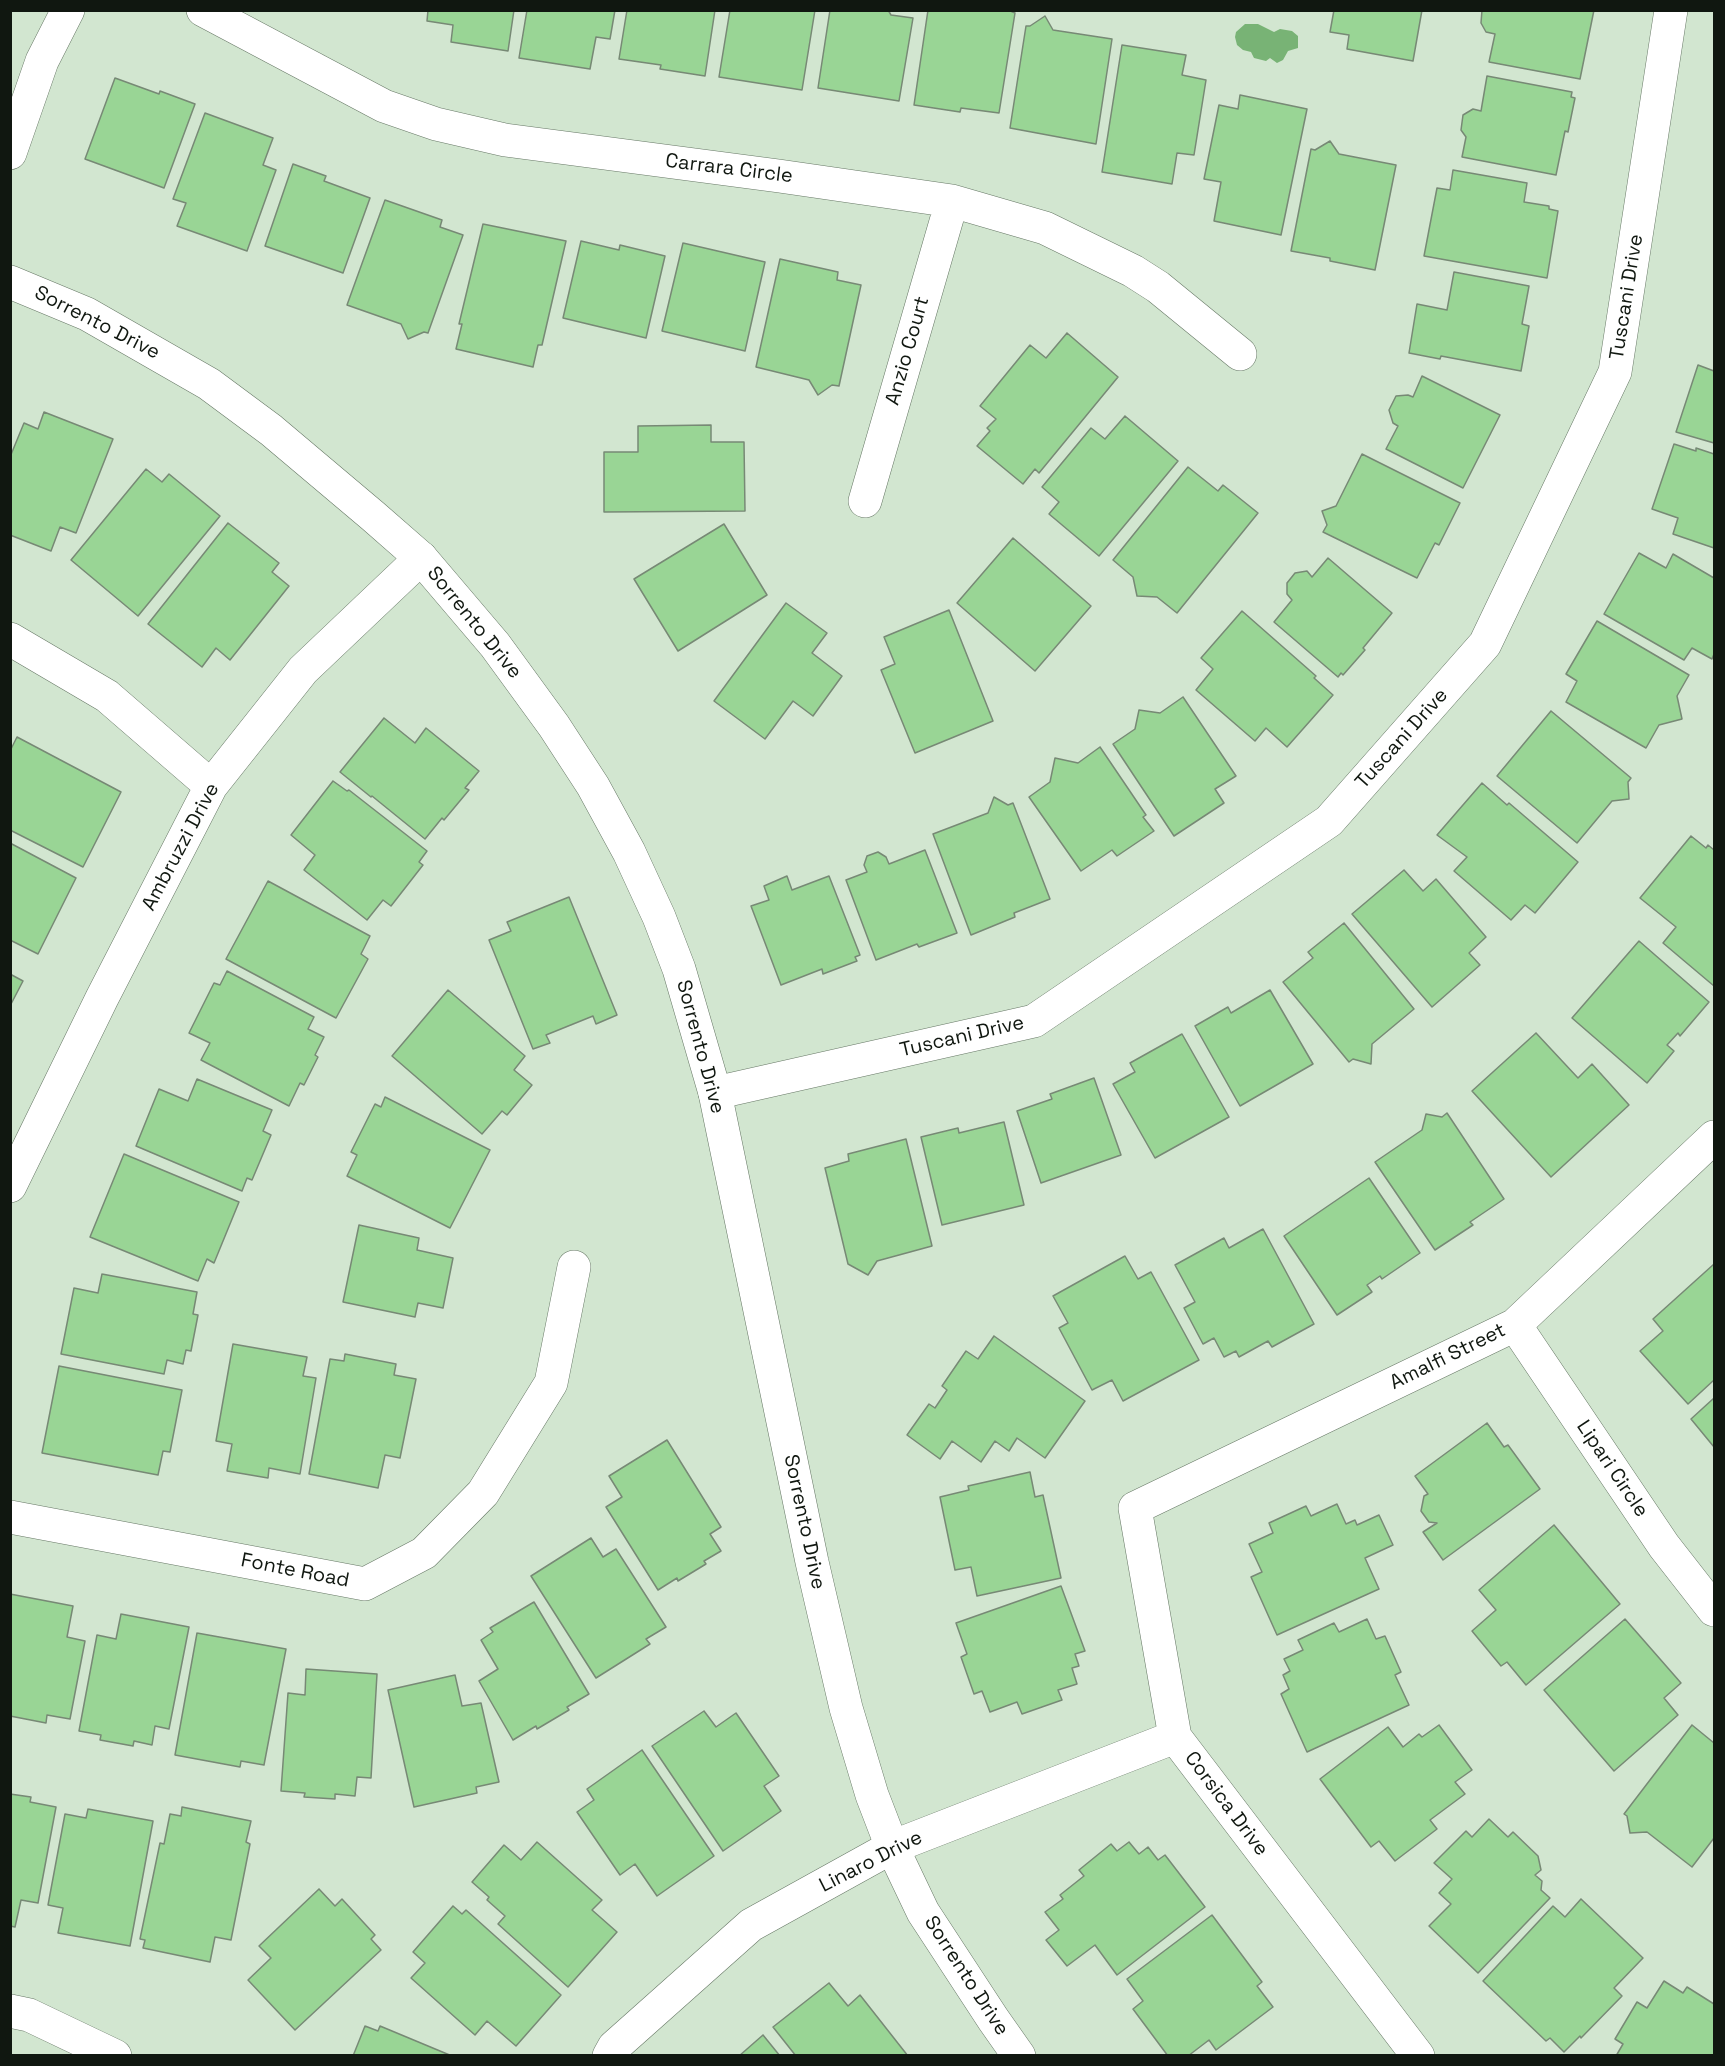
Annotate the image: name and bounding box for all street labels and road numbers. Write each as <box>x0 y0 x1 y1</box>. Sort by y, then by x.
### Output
street label: Carrara Circle <box>664 149 794 189</box>
street label: Tuscani Drive <box>1605 233 1649 361</box>
street label: Sorrento Drive <box>30 281 164 365</box>
street label: Anzio Court <box>881 294 935 408</box>
street label: Sorrento Drive <box>421 562 527 684</box>
street label: Tuscani Drive <box>1351 684 1453 794</box>
street label: Ambruzzi Drive <box>137 779 225 915</box>
street label: Sorrento Drive <box>671 978 729 1116</box>
street label: Tuscani Drive <box>898 1011 1026 1063</box>
street label: Amalfi Street <box>1386 1319 1510 1395</box>
street label: Lipari Circle <box>1571 1416 1653 1522</box>
street label: Sorrento Drive <box>778 1452 830 1592</box>
street label: Fonte Road <box>239 1549 351 1593</box>
street label: Corsica Drive <box>1179 1747 1273 1861</box>
street label: Linaro Drive <box>816 1826 926 1898</box>
street label: Sorrento Drive <box>919 1912 1013 2040</box>

